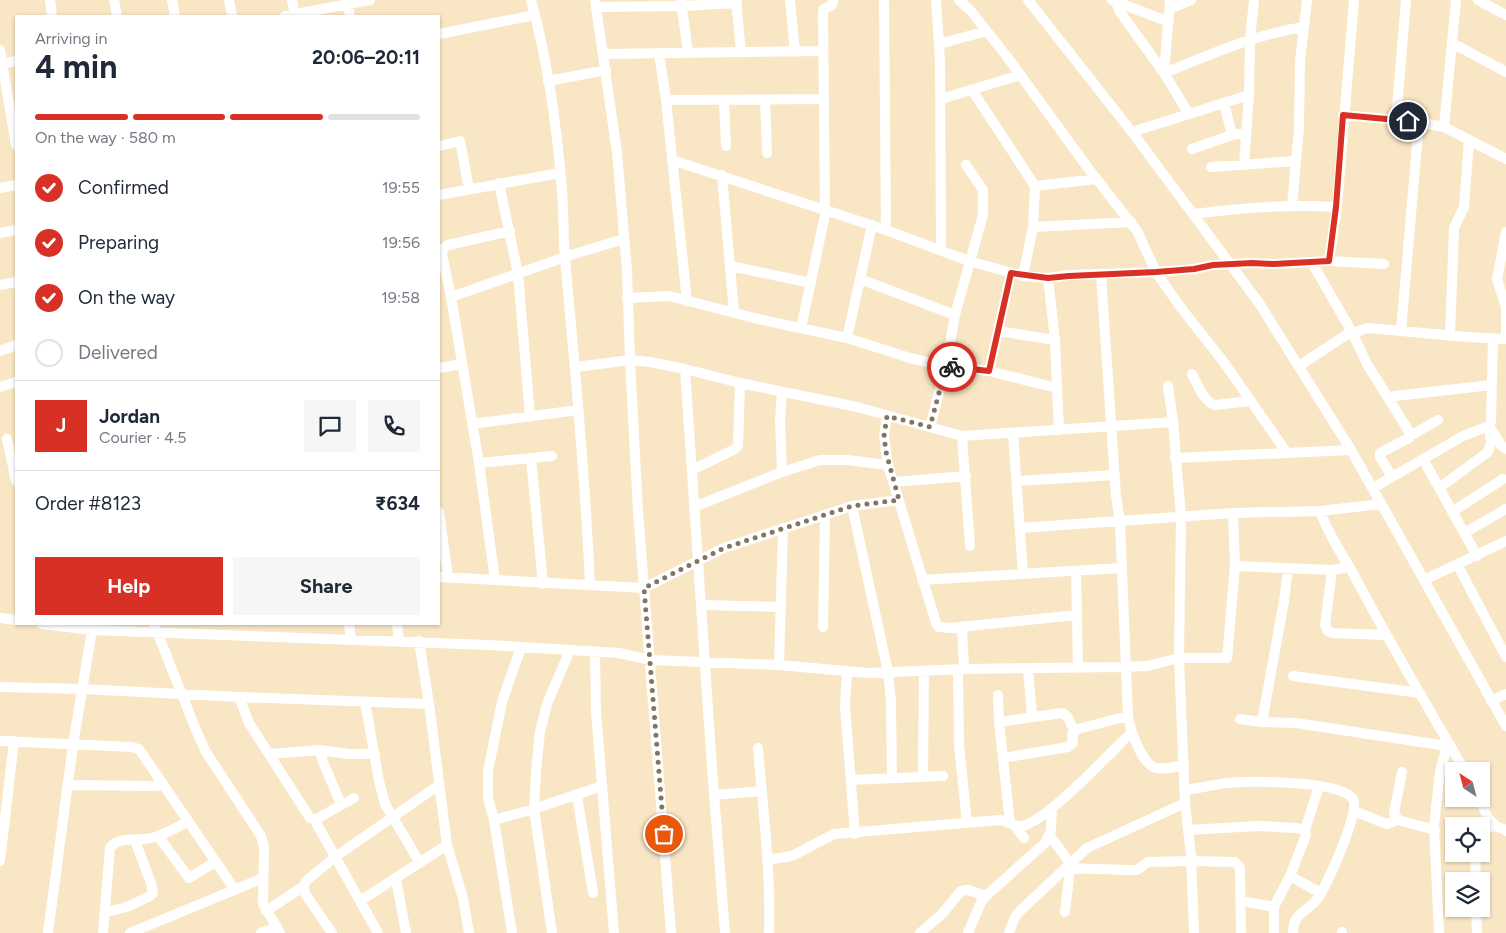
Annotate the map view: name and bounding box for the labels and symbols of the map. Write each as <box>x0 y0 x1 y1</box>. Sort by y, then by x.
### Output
pin <box>1387 100 1429 142</box>
courier <box>927 342 977 392</box>
north arrow <box>1445 762 1490 808</box>
pin <box>643 813 685 855</box>

